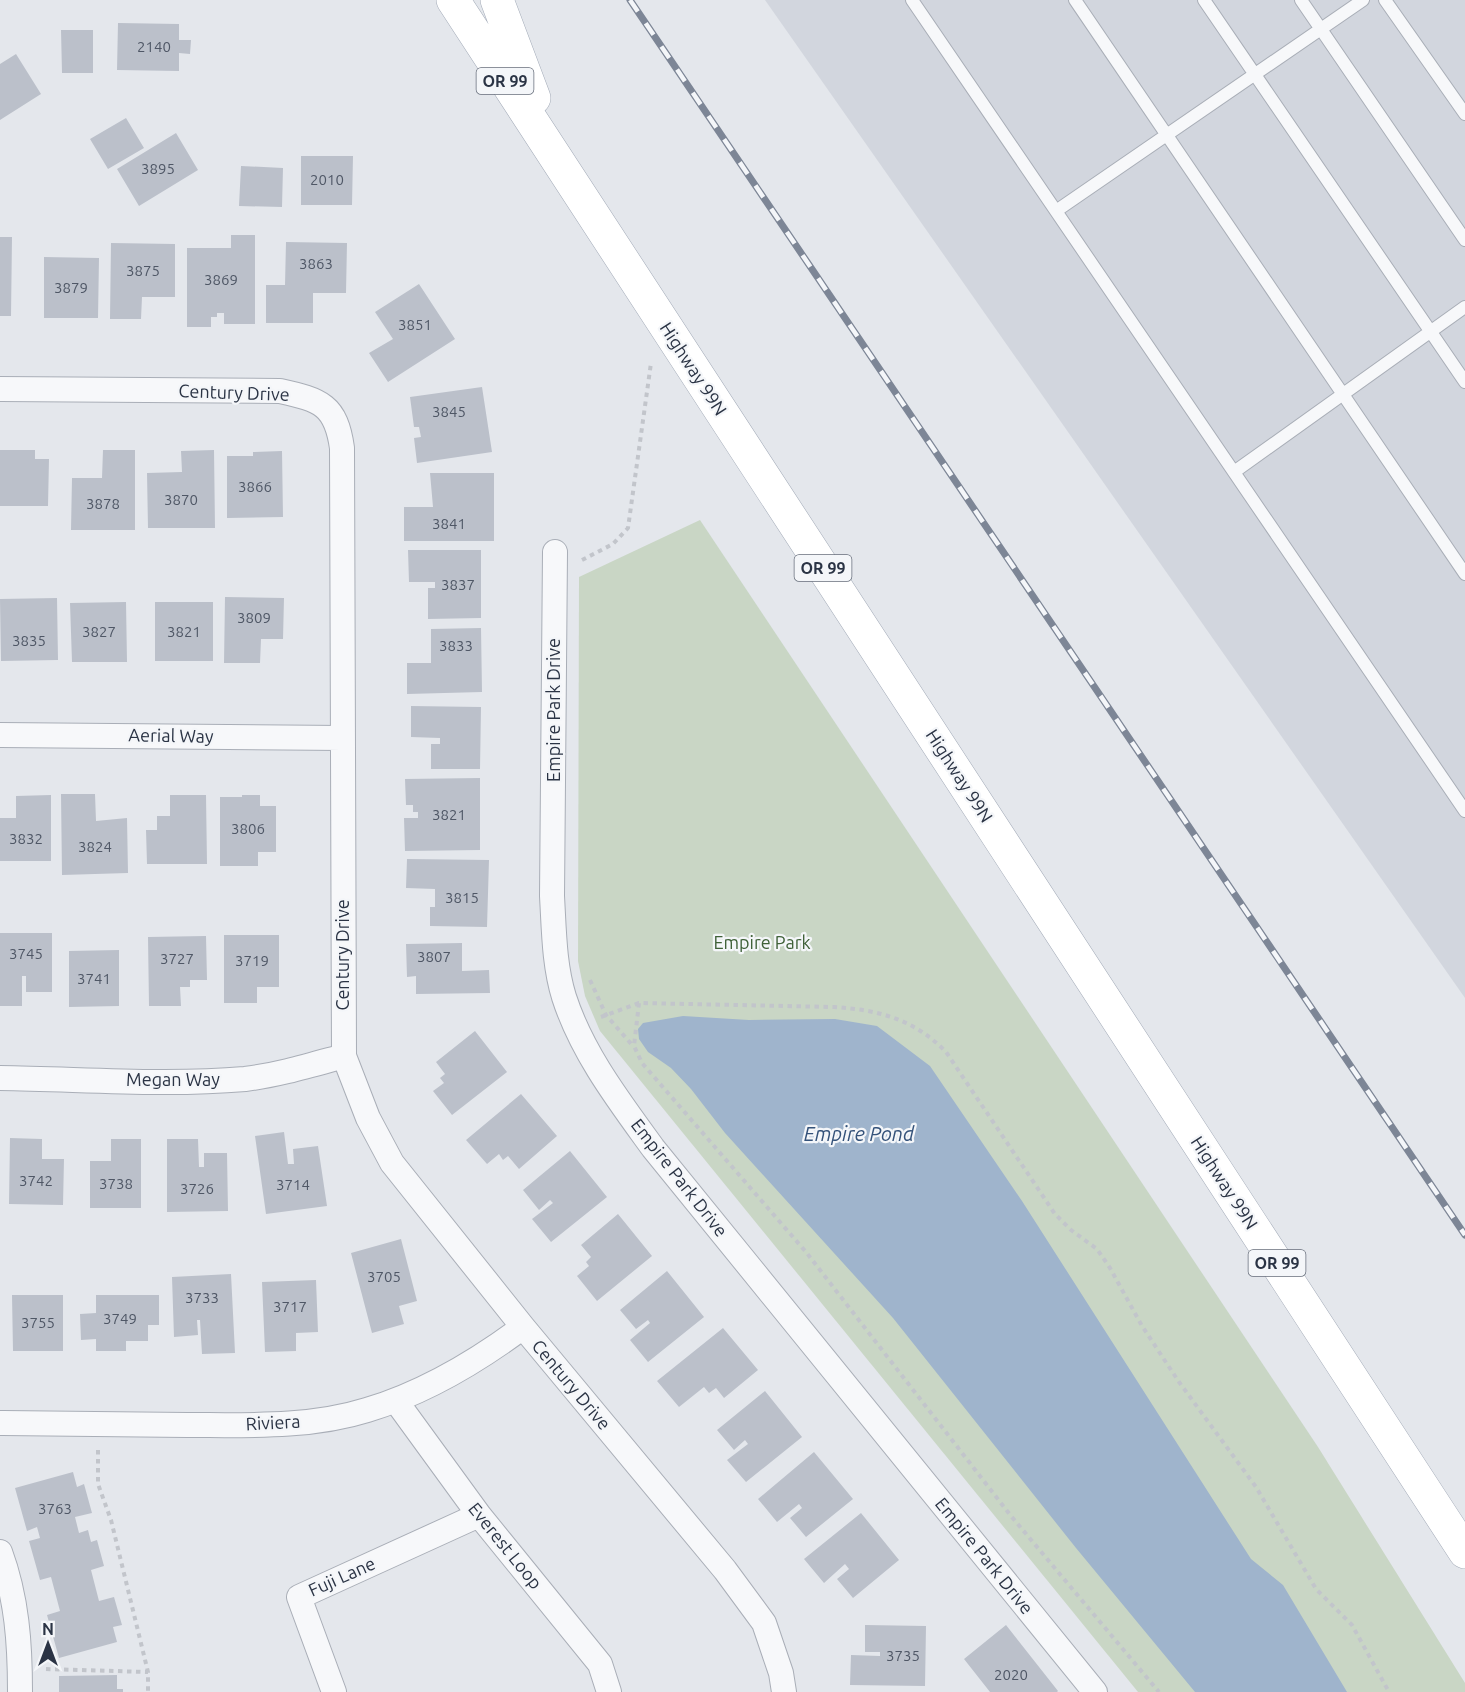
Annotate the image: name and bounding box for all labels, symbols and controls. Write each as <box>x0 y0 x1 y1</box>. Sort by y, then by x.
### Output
house number: 2140 <box>137 38 171 55</box>
road number: OR 99 <box>476 68 534 94</box>
house number: 3895 <box>141 160 175 177</box>
house number: 2010 <box>310 171 344 188</box>
house number: 3863 <box>299 255 333 272</box>
house number: 3875 <box>126 262 160 279</box>
house number: 3869 <box>204 271 238 288</box>
house number: 3879 <box>54 279 88 296</box>
house number: 3851 <box>398 316 432 333</box>
street label: Highway 99N <box>656 318 731 419</box>
street label: Century Drive <box>178 380 290 404</box>
house number: 3845 <box>432 403 466 420</box>
house number: 3866 <box>238 478 272 495</box>
house number: 3870 <box>164 491 198 508</box>
house number: 3878 <box>86 495 120 512</box>
house number: 3841 <box>432 515 466 532</box>
road number: OR 99 <box>794 555 852 581</box>
house number: 3837 <box>441 576 475 593</box>
house number: 3809 <box>237 609 271 626</box>
house number: 3827 <box>82 623 116 640</box>
house number: 3821 <box>167 623 201 640</box>
house number: 3835 <box>12 632 46 649</box>
house number: 3833 <box>439 637 473 654</box>
street label: Empire Park Drive <box>543 638 563 782</box>
street label: Aerial Way <box>128 724 214 746</box>
street label: Highway 99N <box>922 725 997 826</box>
house number: 3821 <box>432 806 466 823</box>
house number: 3806 <box>231 820 265 837</box>
house number: 3832 <box>9 830 43 847</box>
house number: 3824 <box>78 838 112 855</box>
house number: 3815 <box>445 889 479 906</box>
street label: Century Drive <box>332 899 352 1011</box>
park label: Empire Park <box>713 932 811 952</box>
house number: 3745 <box>9 945 43 962</box>
house number: 3807 <box>417 948 451 965</box>
house number: 3727 <box>160 950 194 967</box>
house number: 3719 <box>235 952 269 969</box>
house number: 3741 <box>77 970 111 987</box>
street label: Megan Way <box>126 1069 220 1089</box>
street label: Empire Park Drive <box>628 1115 732 1240</box>
water label: Empire Pond <box>804 1122 915 1145</box>
street label: Highway 99N <box>1187 1132 1262 1233</box>
house number: 3742 <box>19 1172 53 1189</box>
house number: 3738 <box>99 1175 133 1192</box>
house number: 3714 <box>276 1176 310 1193</box>
house number: 3726 <box>180 1180 214 1197</box>
road number: OR 99 <box>1248 1250 1306 1276</box>
house number: 3705 <box>367 1268 401 1285</box>
house number: 3733 <box>185 1289 219 1306</box>
house number: 3717 <box>273 1298 307 1315</box>
house number: 3749 <box>103 1310 137 1327</box>
house number: 3755 <box>21 1314 55 1331</box>
street label: Century Drive <box>528 1335 615 1433</box>
street label: Riviera <box>245 1411 301 1433</box>
street label: Empire Park Drive <box>932 1493 1038 1618</box>
street label: Everest Loop <box>465 1498 547 1592</box>
house number: 3763 <box>38 1500 72 1517</box>
street label: Fuji Lane <box>305 1553 378 1600</box>
north arrow <box>18 1614 78 1674</box>
text: N <box>42 1620 54 1638</box>
house number: 3735 <box>886 1647 920 1664</box>
house number: 2020 <box>994 1666 1028 1683</box>

